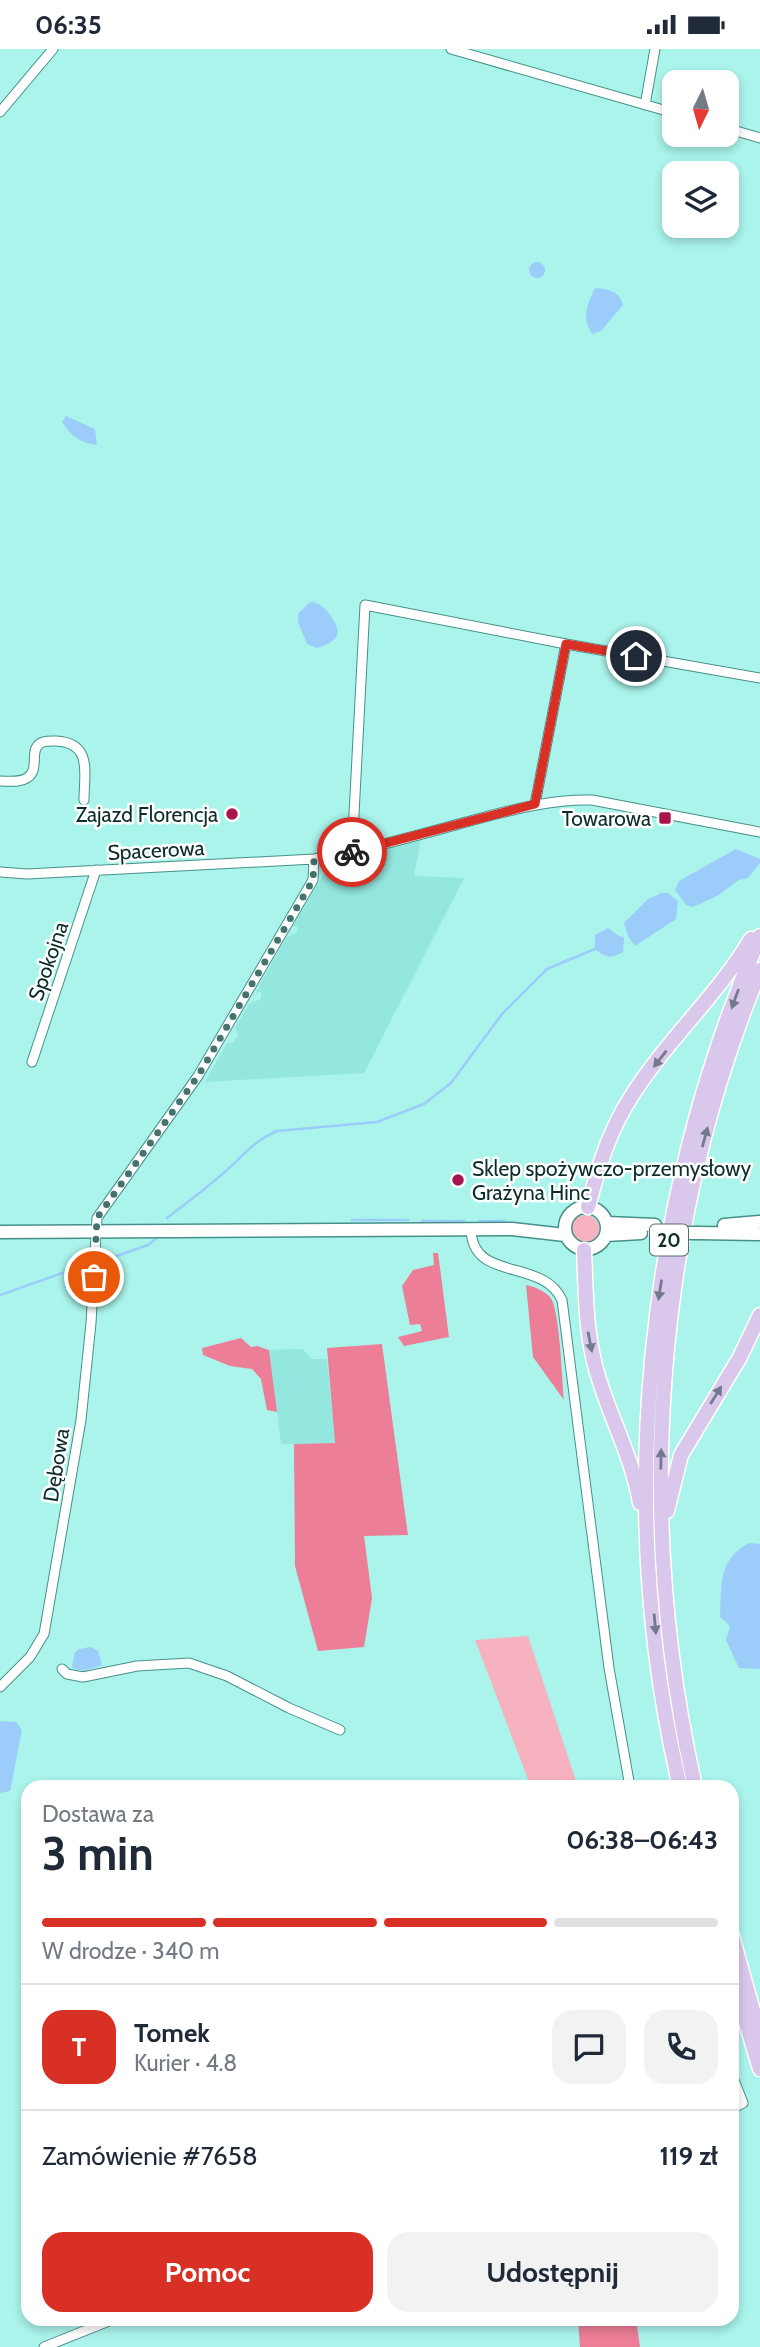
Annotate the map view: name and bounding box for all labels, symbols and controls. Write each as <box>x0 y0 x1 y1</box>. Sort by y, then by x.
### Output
text: 06:35 <box>35 9 102 41</box>
north arrow <box>662 70 738 147</box>
map controls <box>662 70 739 238</box>
button: layers <box>662 161 739 238</box>
pin <box>606 626 666 686</box>
icon: home <box>617 637 655 675</box>
place label: Zajazd Florencja <box>76 802 218 828</box>
marker: Zajazd Florencja <box>224 806 240 822</box>
place label: Towarowa <box>562 806 651 831</box>
marker: Towarowa <box>657 810 673 826</box>
courier <box>317 817 387 887</box>
icon: bike <box>333 833 371 871</box>
street label: Spacerowa <box>107 835 205 865</box>
street label: Spokojna <box>23 918 74 1004</box>
one-way arrow <box>729 989 740 1010</box>
one-way arrow <box>652 1049 667 1067</box>
one-way arrow <box>700 1126 710 1147</box>
place label: Sklep spożywczo-przemysłowy Grażyna Hinc <box>472 1156 751 1205</box>
marker: Sklep spożywczo-przemysłowy Grażyna Hinc <box>450 1172 466 1188</box>
road number: 20 <box>650 1225 688 1255</box>
pin <box>64 1247 124 1307</box>
icon: bag <box>75 1258 113 1296</box>
one-way arrow <box>654 1279 665 1301</box>
one-way arrow <box>585 1331 596 1353</box>
one-way arrow <box>709 1386 722 1405</box>
street label: Dębowa <box>38 1426 74 1504</box>
one-way arrow <box>655 1448 666 1470</box>
one-way arrow <box>649 1613 660 1635</box>
text: Dostawa za <box>42 1800 154 1828</box>
text: 06:38–06:43 <box>566 1824 718 1856</box>
text: 3 min <box>42 1826 154 1882</box>
text: W drodze · 340 m <box>42 1937 219 1965</box>
button: chat <box>552 2010 626 2084</box>
button: phone <box>644 2010 718 2084</box>
text: Tomek <box>134 2017 210 2049</box>
text: T <box>72 2031 86 2063</box>
text: Kurier · 4.8 <box>134 2049 237 2077</box>
text: Zamówienie #7658 <box>42 2140 258 2172</box>
text: 119 zł <box>659 2140 718 2172</box>
button: Pomoc <box>42 2232 373 2312</box>
button: Udostępnij <box>387 2232 718 2312</box>

